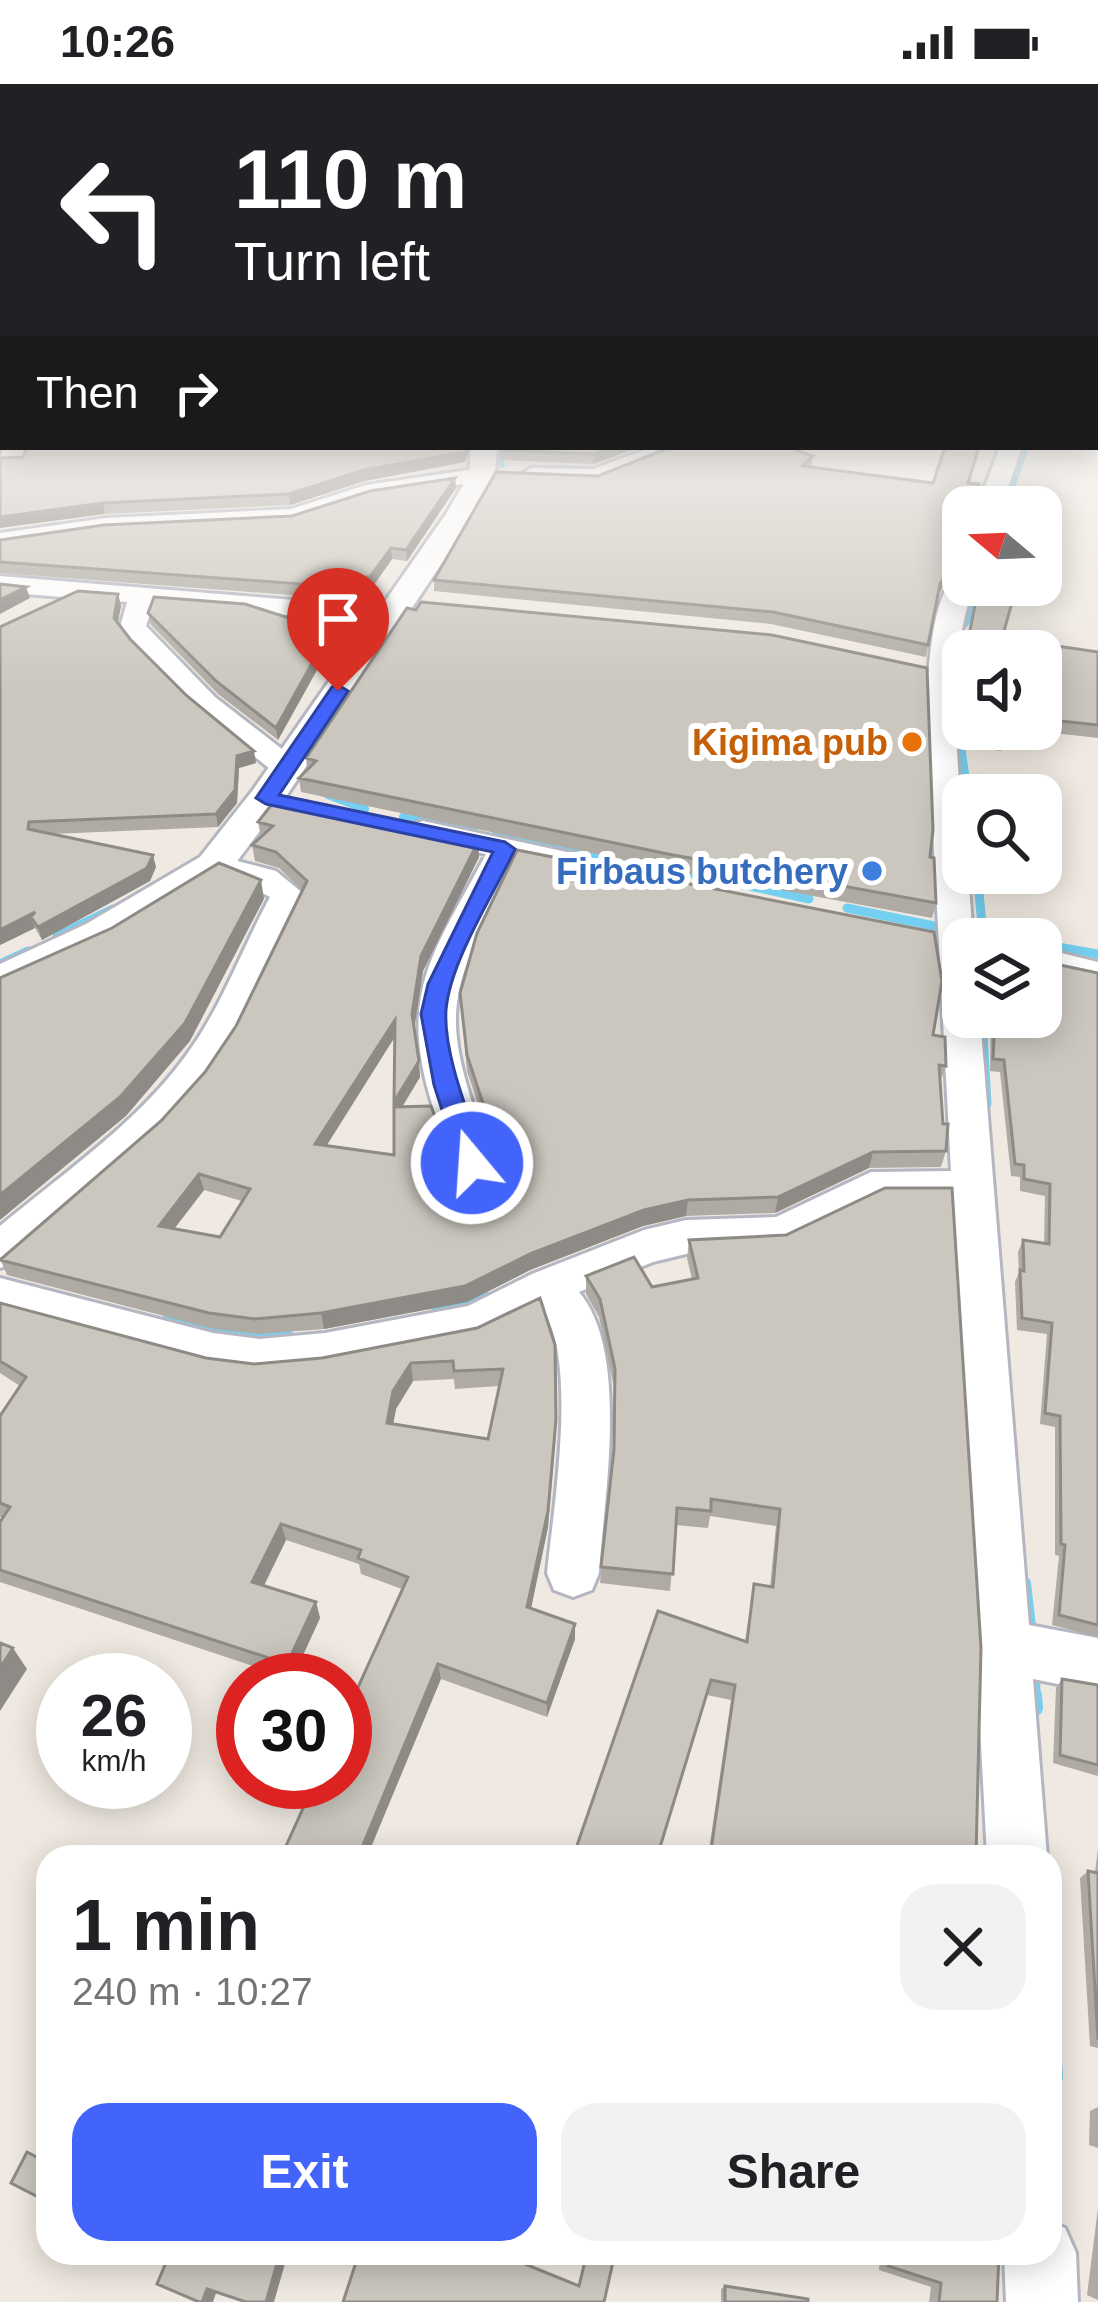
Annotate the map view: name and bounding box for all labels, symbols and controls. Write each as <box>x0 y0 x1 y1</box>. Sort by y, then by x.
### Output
text: 10:26 <box>60 16 175 67</box>
icon: left <box>36 132 192 288</box>
text: 110 m <box>234 132 468 226</box>
text: Turn left <box>234 231 430 291</box>
icon: right <box>163 360 229 426</box>
text: Then <box>36 367 139 418</box>
north arrow <box>942 486 1062 606</box>
map controls <box>942 486 1062 1038</box>
pin <box>287 568 389 691</box>
icon: arrive <box>305 586 371 652</box>
button: sound <box>942 630 1062 750</box>
place label: Kigima pub <box>692 722 888 763</box>
marker: Kigima pub <box>899 729 925 755</box>
button: search <box>942 774 1062 894</box>
place label: Firbaus butchery <box>556 851 848 892</box>
marker: Firbaus butchery <box>859 858 885 884</box>
button: layers <box>942 918 1062 1038</box>
position arrow <box>409 1100 535 1226</box>
speed limit sign: 30 <box>216 1653 372 1809</box>
text: 26 <box>81 1682 147 1749</box>
text: km/h <box>81 1744 147 1777</box>
button: close <box>900 1884 1026 2010</box>
text: 1 min <box>72 1885 260 1965</box>
text: 240 m · 10:27 <box>72 1970 313 2013</box>
button: Exit <box>72 2103 537 2241</box>
button: Share <box>561 2103 1026 2241</box>

